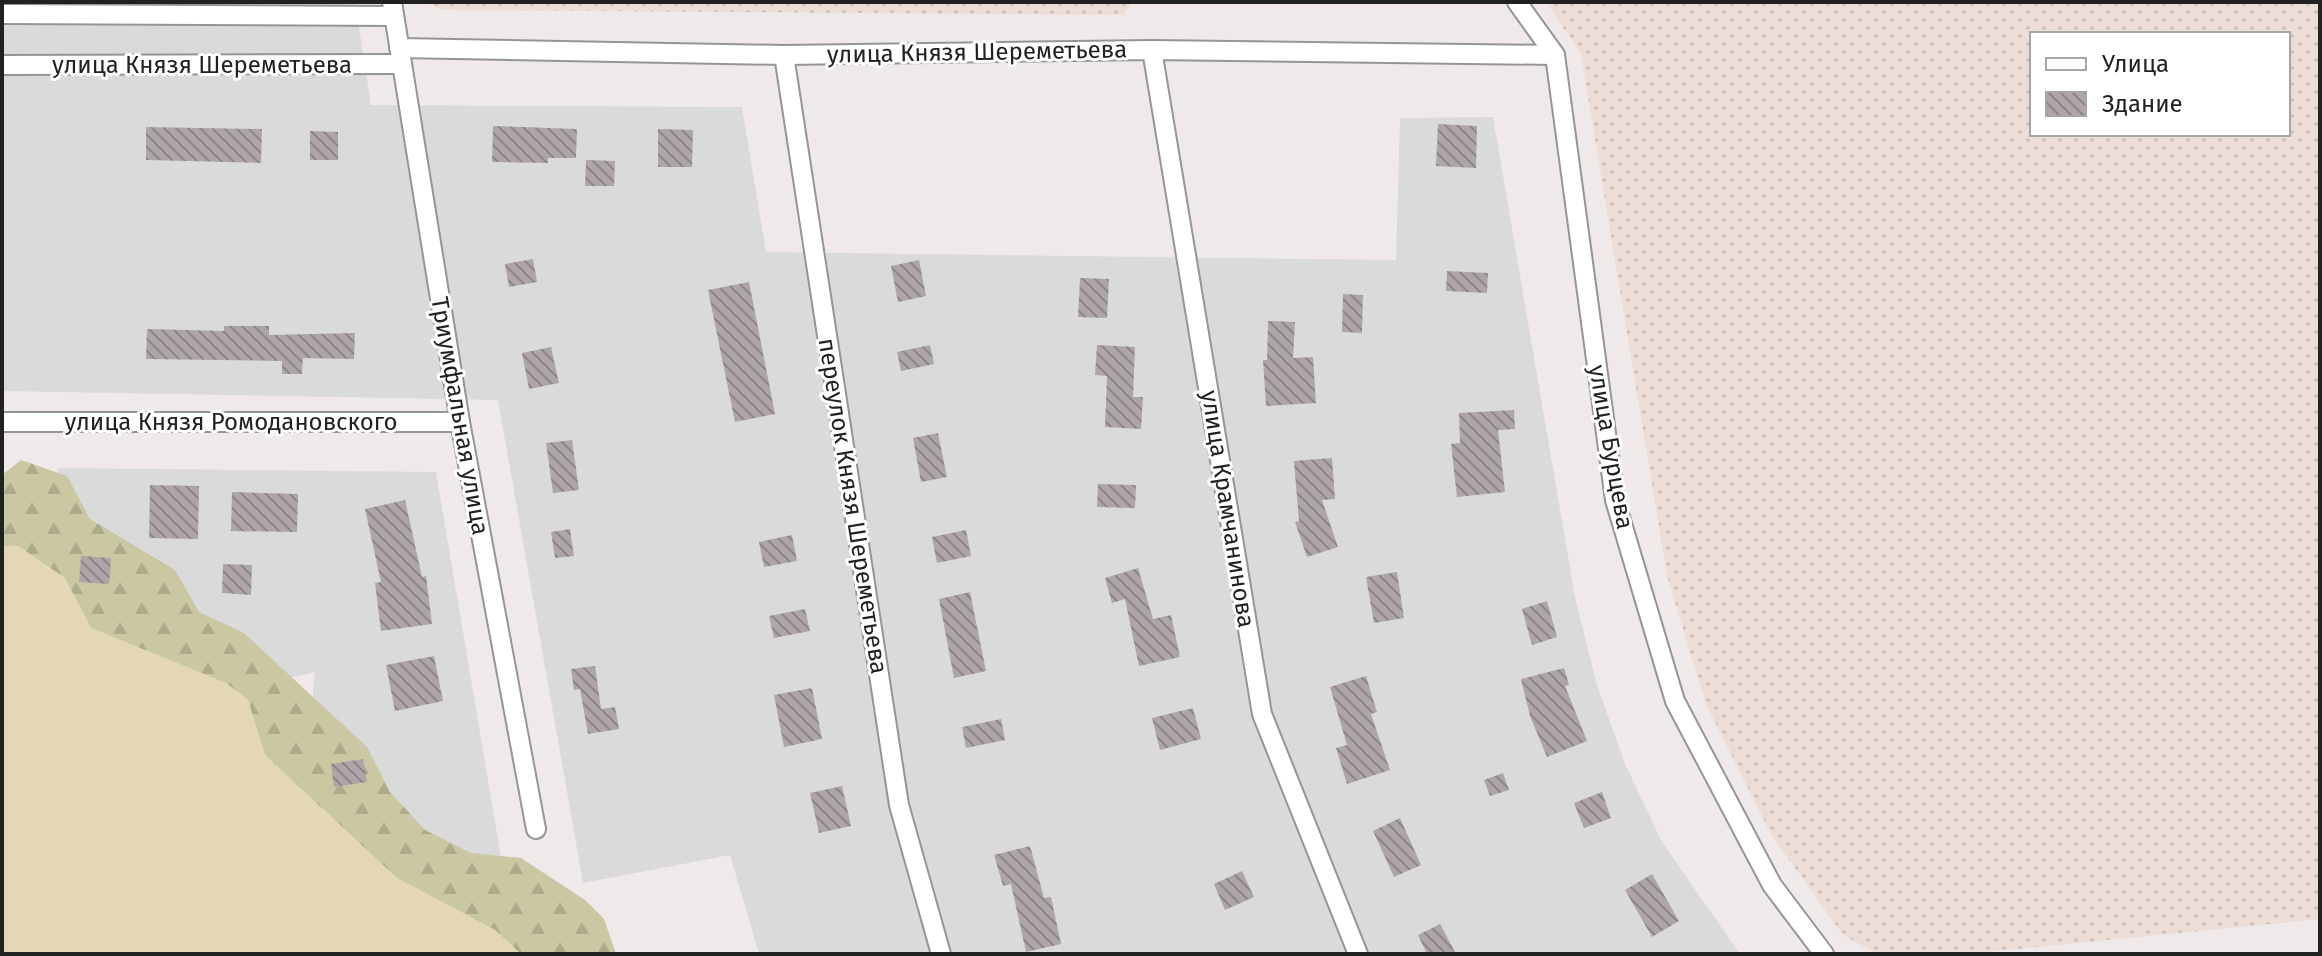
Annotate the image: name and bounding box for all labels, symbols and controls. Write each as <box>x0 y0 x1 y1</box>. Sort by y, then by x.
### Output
legend <box>2030 32 2290 136</box>
street label: улица Князя Шереметьева <box>827 35 1127 69</box>
text: Улица <box>2102 50 2169 78</box>
street label: улица Князя Шереметьева <box>52 51 352 79</box>
text: Здание <box>2102 90 2183 118</box>
street label: Триумфальная улица <box>425 295 495 537</box>
street label: переулок Князя Шереметьева <box>813 336 893 676</box>
street label: улица Бурцева <box>1583 363 1639 531</box>
street label: улица Крамчанинова <box>1195 388 1261 630</box>
street label: улица Князя Ромодановского <box>64 408 398 436</box>

